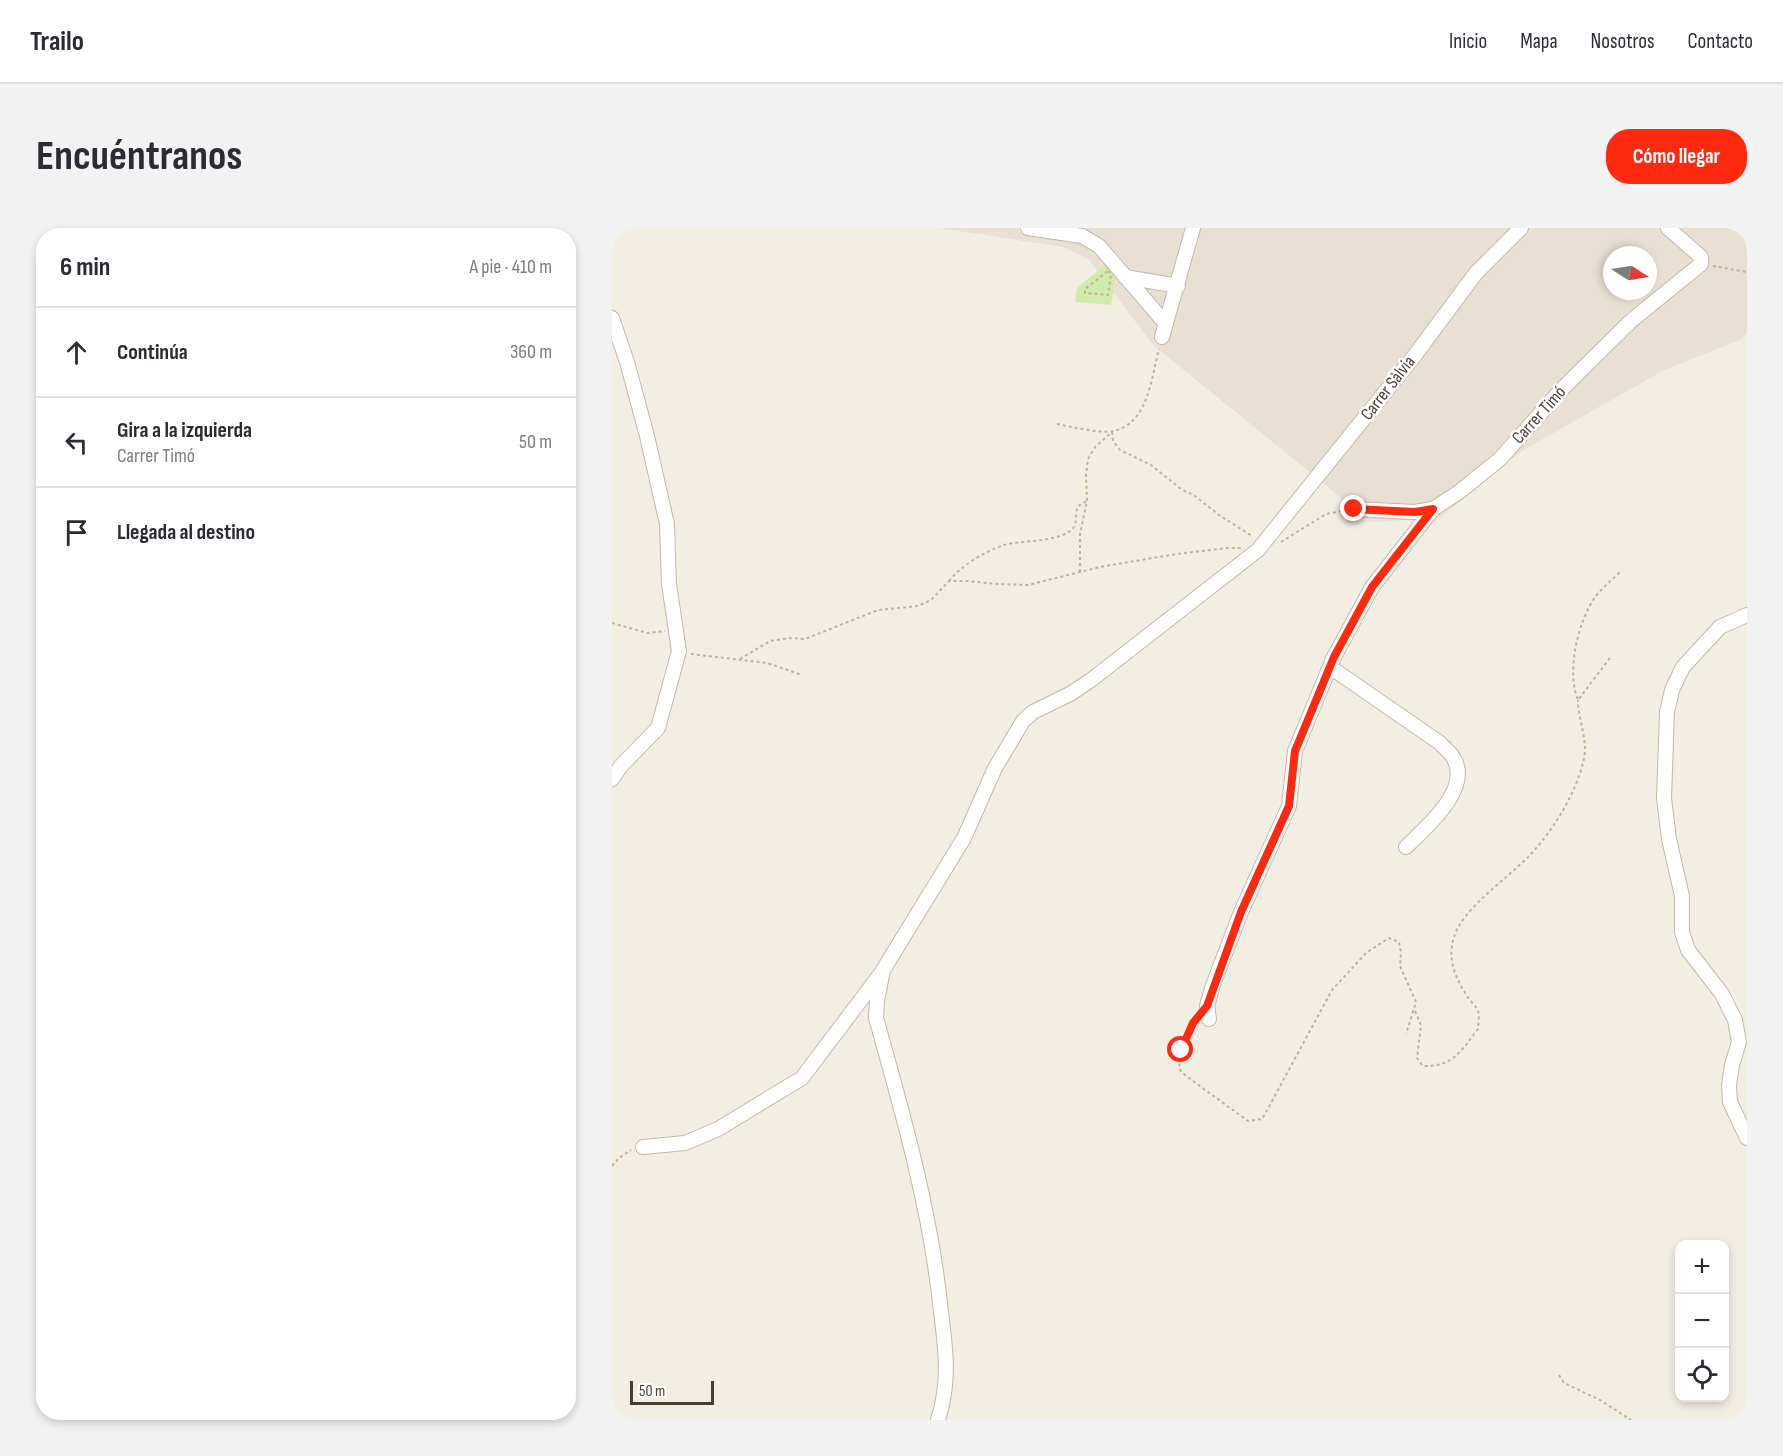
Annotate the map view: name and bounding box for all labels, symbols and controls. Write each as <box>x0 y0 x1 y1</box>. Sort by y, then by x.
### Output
text: Trailo <box>30 25 84 58</box>
text: Inicio <box>1449 29 1487 54</box>
text: Mapa <box>1520 29 1558 54</box>
text: Nosotros <box>1591 29 1655 54</box>
text: Contacto <box>1688 29 1753 54</box>
button: Cómo llegar <box>1606 129 1747 184</box>
text: Encuéntranos <box>36 131 242 182</box>
north arrow <box>1603 246 1657 300</box>
text: 6 min <box>60 252 110 283</box>
text: A pie · 410 m <box>470 255 552 279</box>
icon: ahead <box>60 336 93 369</box>
text: Continúa <box>117 339 188 366</box>
text: 360 m <box>510 340 552 364</box>
street label: Carrer Sàlvia <box>1356 352 1420 424</box>
street label: Carrer Timó <box>1508 382 1570 448</box>
text: Gira a la izquierda <box>117 417 252 444</box>
icon: left <box>60 426 93 459</box>
text: 50 m <box>519 430 552 454</box>
text: Carrer Timó <box>117 444 195 468</box>
route end <box>1340 495 1366 521</box>
icon: arrive <box>60 516 93 549</box>
text: Llegada al destino <box>117 519 255 546</box>
route start <box>1167 1036 1193 1062</box>
map controls <box>1675 1240 1729 1402</box>
button: + <box>1675 1240 1729 1294</box>
button: − <box>1675 1294 1729 1348</box>
button: locate <box>1675 1348 1729 1402</box>
scale bar <box>630 1378 714 1406</box>
text: 50 m <box>639 1382 665 1401</box>

